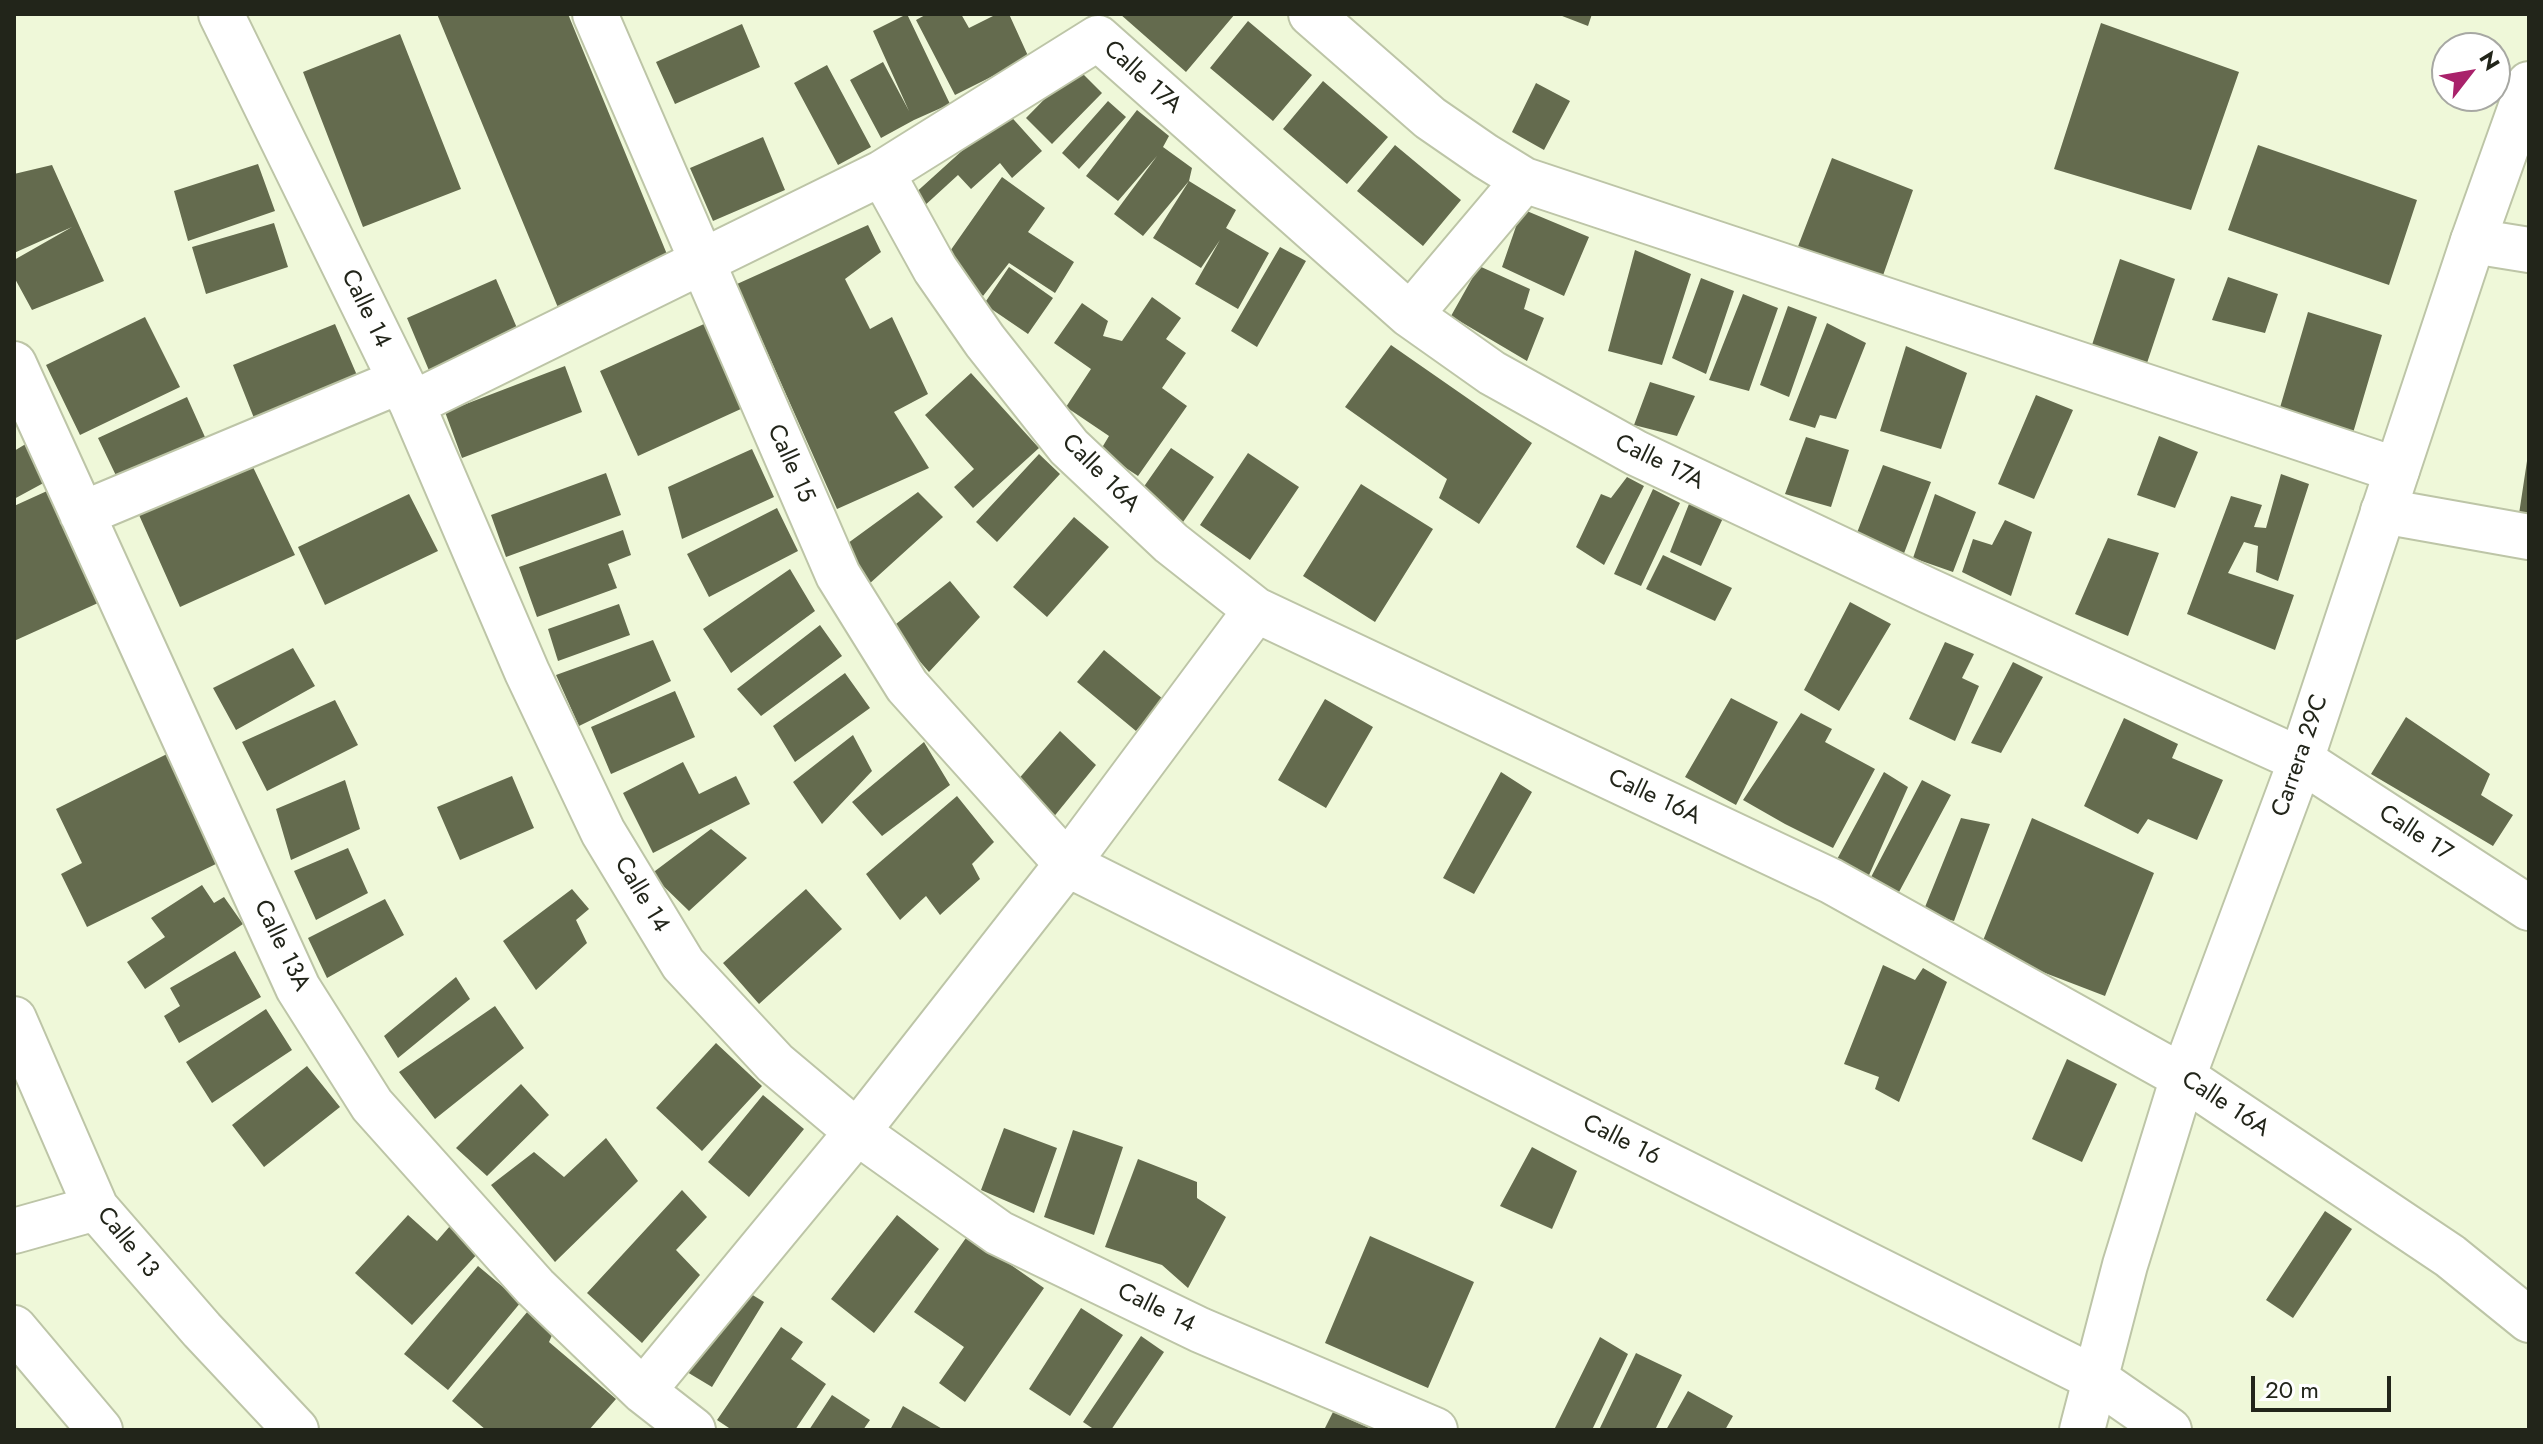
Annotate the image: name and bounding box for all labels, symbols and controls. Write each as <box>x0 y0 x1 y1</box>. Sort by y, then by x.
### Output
north arrow <box>2431 32 2511 112</box>
street label: Calle 17A <box>1097 35 1187 121</box>
text: N <box>2472 45 2508 76</box>
street label: Calle 14 <box>334 265 396 353</box>
street label: Calle 15 <box>760 420 820 508</box>
street label: Calle 16A <box>1055 429 1145 519</box>
street label: Calle 17A <box>1610 429 1708 497</box>
street label: Carrera 29C <box>2267 691 2335 821</box>
street label: Calle 16A <box>1603 764 1705 832</box>
street label: Calle 17 <box>2373 800 2457 868</box>
street label: Calle 14 <box>607 852 675 938</box>
street label: Calle 13A <box>247 896 315 996</box>
street label: Calle 16A <box>2176 1066 2274 1144</box>
street label: Calle 16 <box>1577 1109 1665 1173</box>
street label: Calle 13 <box>90 1202 164 1284</box>
street label: Calle 14 <box>1112 1278 1200 1340</box>
scale bar <box>2255 1360 2395 1410</box>
text: 20 m <box>2265 1372 2319 1407</box>

